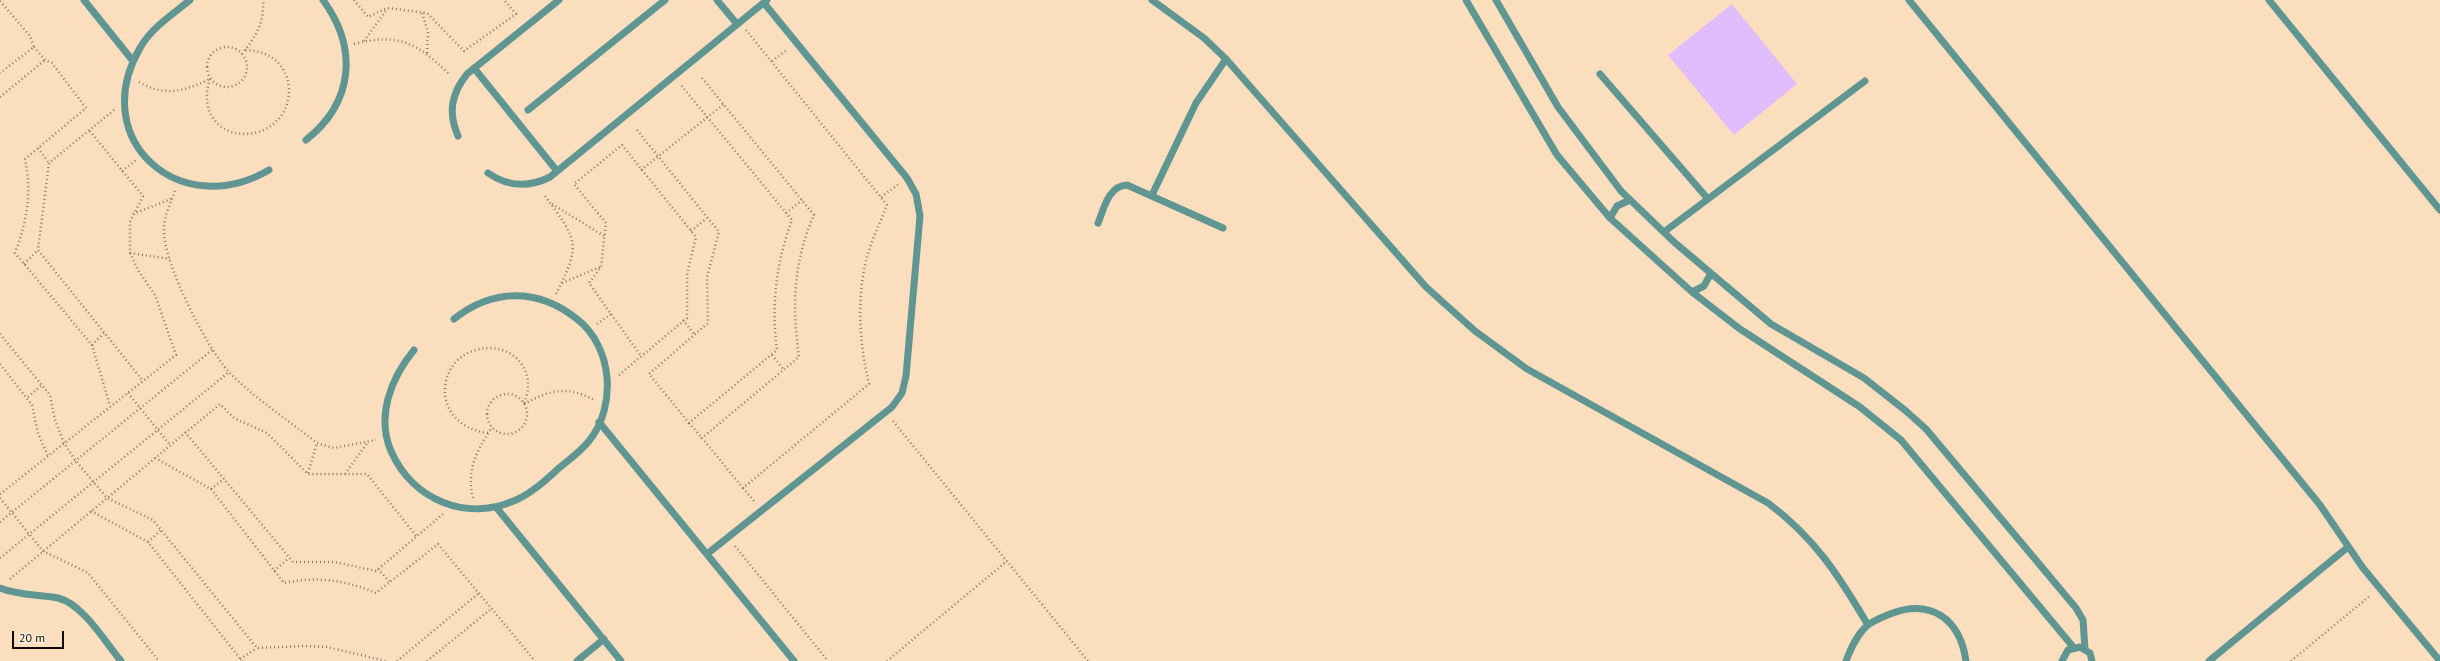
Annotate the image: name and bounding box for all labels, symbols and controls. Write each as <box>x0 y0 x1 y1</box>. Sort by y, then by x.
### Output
scale bar <box>14 623 66 649</box>
text: 20 m <box>19 630 45 645</box>

